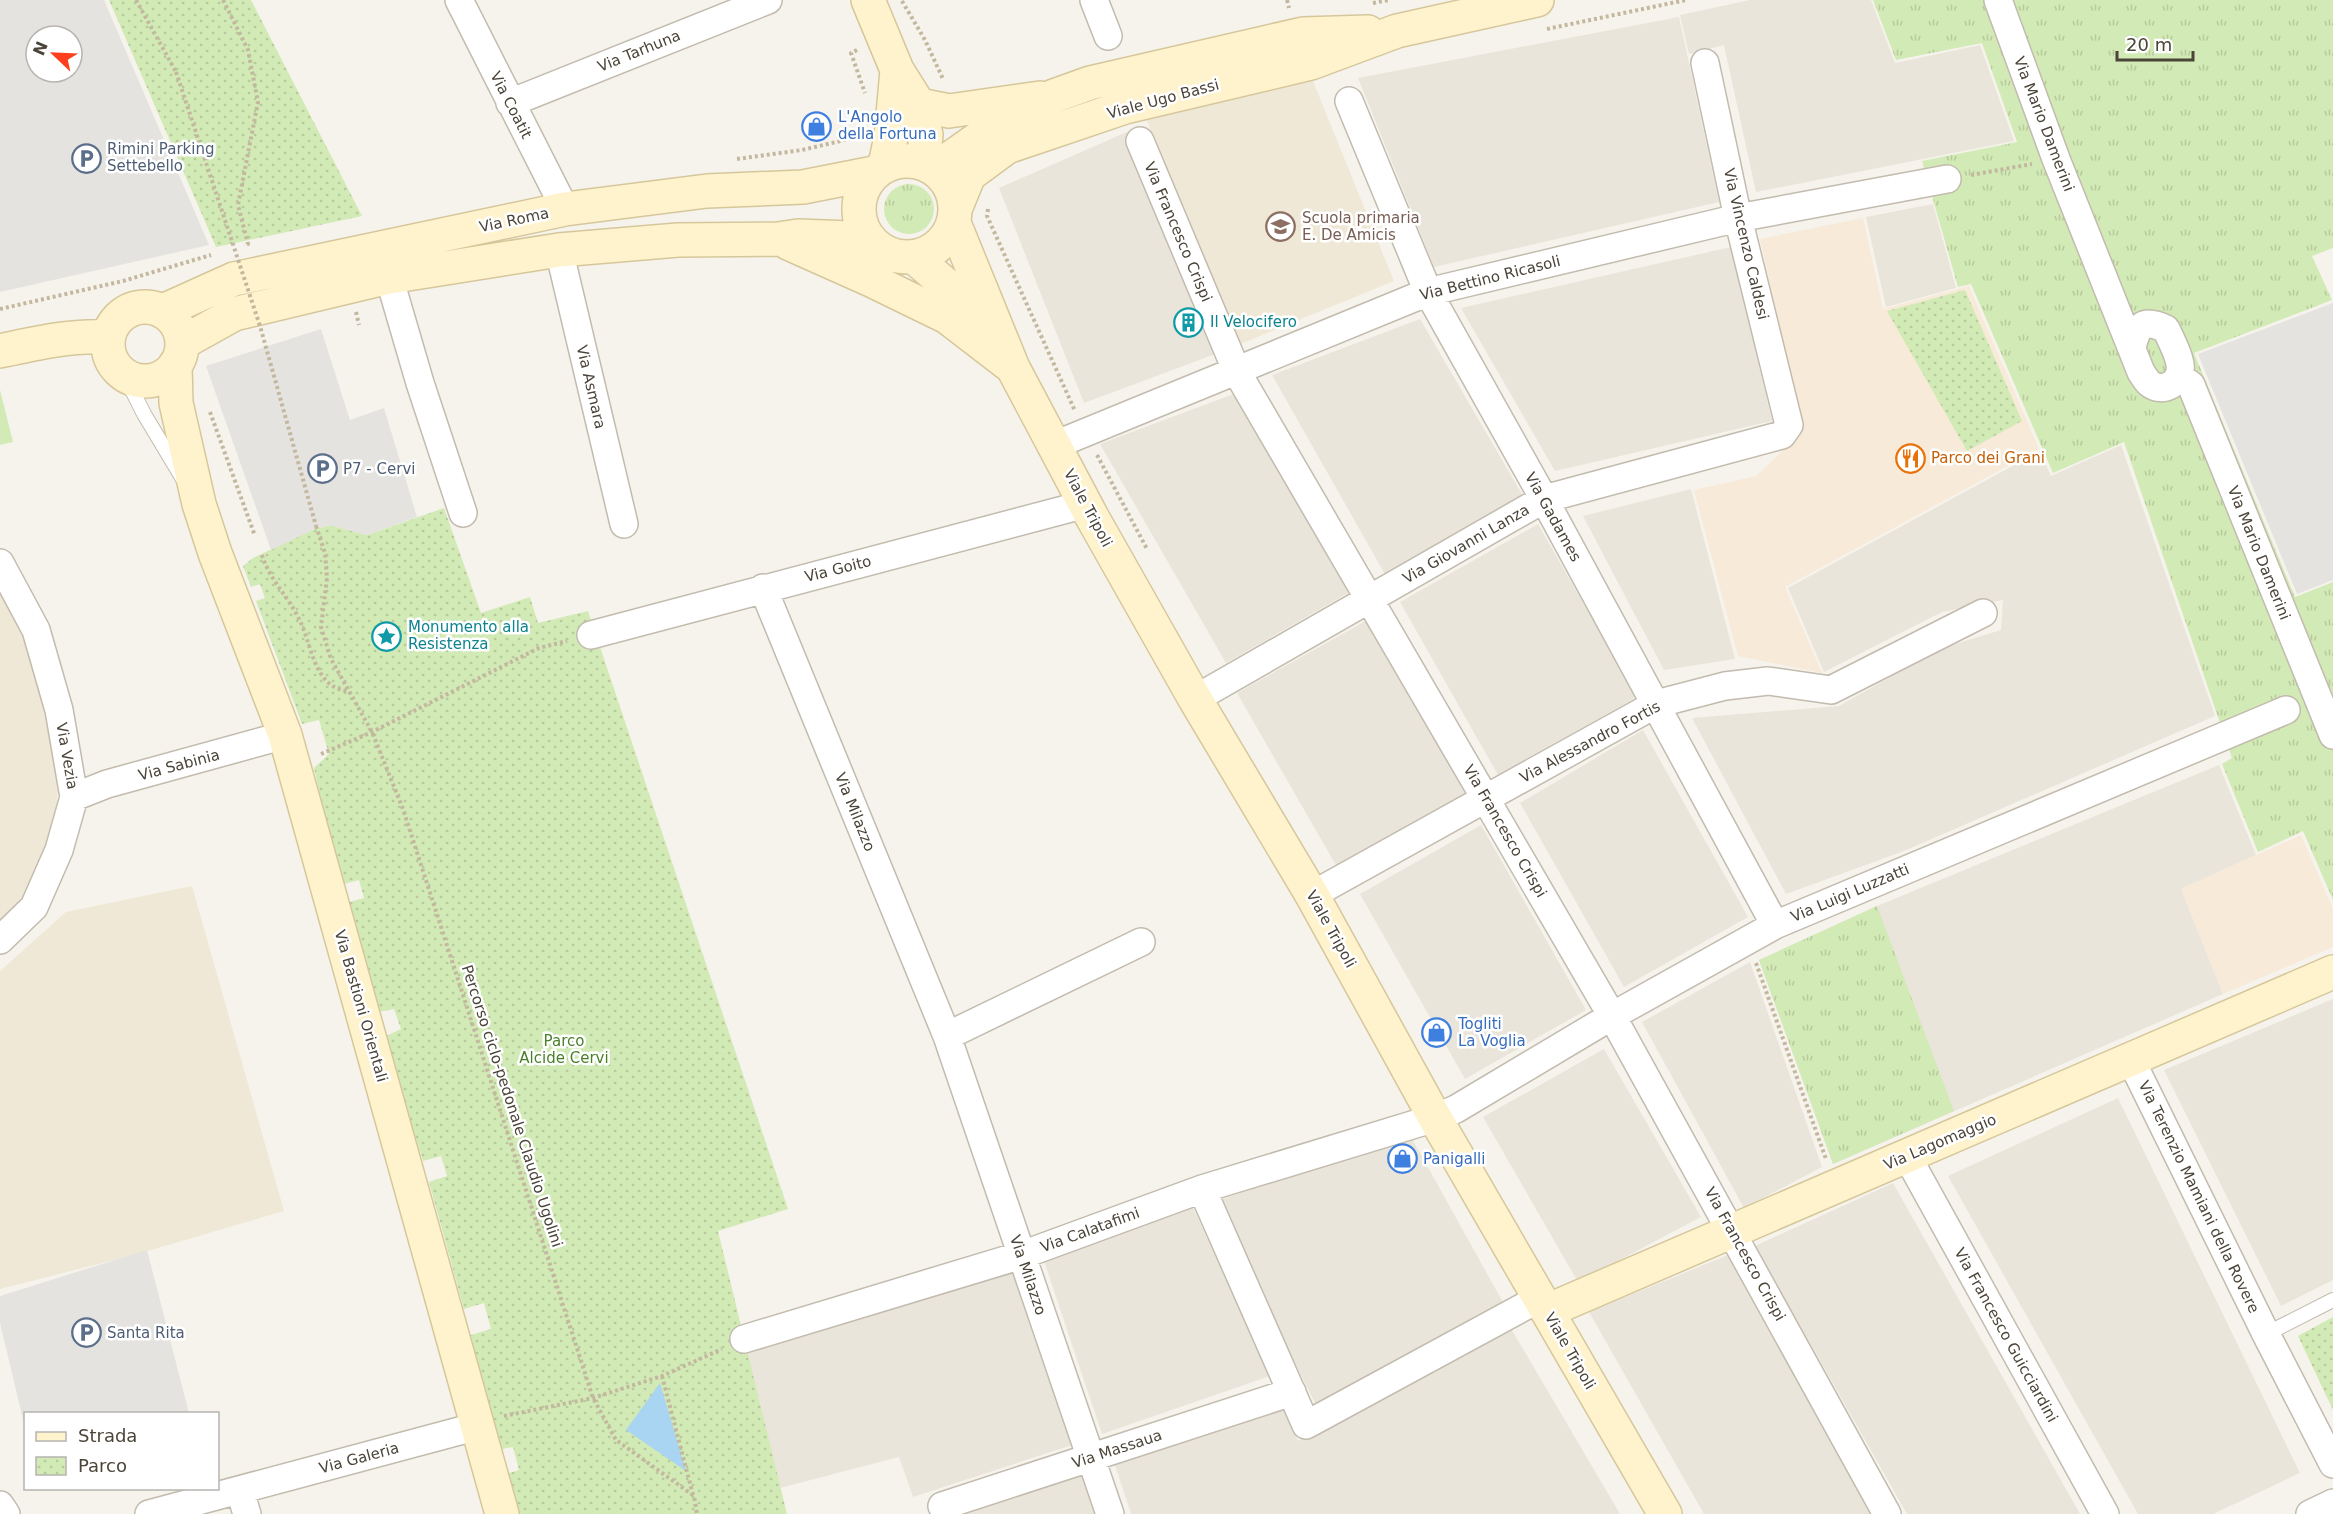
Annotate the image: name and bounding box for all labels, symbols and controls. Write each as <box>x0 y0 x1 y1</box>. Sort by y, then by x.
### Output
north arrow <box>24 24 84 84</box>
scale bar <box>2117 24 2194 62</box>
street label: Via Tarhuna <box>595 26 683 76</box>
text: 20 m <box>2126 34 2172 55</box>
text: N <box>29 38 52 58</box>
street label: Via Mario Damerini <box>2010 54 2078 194</box>
street label: Via Coatit <box>486 68 536 142</box>
street label: Viale Ugo Bassi <box>1105 75 1221 123</box>
place label: L'Angolo della Fortuna <box>838 108 937 143</box>
shop icon: L'Angolo della Fortuna <box>801 110 833 142</box>
place label: Rimini Parking Settebello <box>107 140 214 175</box>
parking icon: Rimini Parking Settebello <box>70 142 102 174</box>
street label: Via Francesco Crispi <box>1140 159 1216 305</box>
street label: Via Vincenzo Caldesi <box>1720 166 1772 322</box>
street label: Via Roma <box>478 204 550 236</box>
place label: Scuola primaria E. De Amicis <box>1302 209 1420 244</box>
school or university icon: Scuola primaria E. De Amicis <box>1265 211 1297 243</box>
street label: Via Bettino Ricasoli <box>1418 252 1562 304</box>
building icon: Il Velocifero <box>1173 306 1205 338</box>
place label: Il Velocifero <box>1210 313 1297 331</box>
street label: Via Asmara <box>573 343 609 431</box>
restaurant icon: Parco dei Grani <box>1894 442 1926 474</box>
place label: Parco dei Grani <box>1931 449 2045 467</box>
parking icon: P7 - Cervi <box>306 453 338 485</box>
place label: P7 - Cervi <box>343 460 415 478</box>
street label: Viale Tripoli <box>1060 466 1116 550</box>
street label: Via Gadames <box>1521 469 1585 565</box>
street label: Via Mario Damerini <box>2224 483 2294 623</box>
street label: Via Giovanni Lanza <box>1400 500 1532 588</box>
street label: Via Goito <box>803 552 873 586</box>
place label: Monumento alla Resistenza <box>408 618 529 653</box>
place icon: Monumento alla Resistenza <box>371 620 403 652</box>
street label: Via Alessandro Fortis <box>1517 697 1664 787</box>
street label: Via Vezia <box>52 721 82 791</box>
street label: Via Sabinia <box>136 746 222 784</box>
street label: Via Francesco Crispi <box>1460 761 1550 901</box>
street label: Via Milazzo <box>831 770 879 854</box>
street label: Via Luigi Luzzatti <box>1788 860 1912 926</box>
street label: Viale Tripoli <box>1302 887 1360 971</box>
street label: Via Bastioni Orientali <box>331 928 391 1084</box>
street label: Percorso ciclo-pedonale Claudio Ugolini <box>458 963 566 1249</box>
place label: Togliti La Voglia <box>1457 1015 1526 1050</box>
shop icon: Togliti La Voglia <box>1421 1017 1453 1049</box>
park label: Parco Alcide Cervi <box>519 1032 609 1067</box>
street label: Via Terenzio Mamiani della Rovere <box>2135 1078 2263 1316</box>
street label: Via Lagomaggio <box>1881 1110 1999 1174</box>
shop icon: Panigalli <box>1386 1143 1418 1175</box>
place label: Panigalli <box>1423 1150 1485 1168</box>
street label: Via Francesco Crispi <box>1701 1184 1789 1324</box>
street label: Via Calatafimi <box>1038 1204 1142 1256</box>
street label: Via Milazzo <box>1006 1233 1050 1317</box>
street label: Via Francesco Guicciardini <box>1951 1245 2061 1425</box>
street label: Viale Tripoli <box>1541 1309 1599 1393</box>
parking icon: Santa Rita <box>70 1317 102 1349</box>
place label: Santa Rita <box>107 1324 185 1342</box>
legend <box>24 1412 219 1490</box>
text: Strada <box>78 1425 137 1446</box>
street label: Via Massaua <box>1070 1426 1164 1472</box>
street label: Via Galeria <box>317 1439 401 1477</box>
text: Parco <box>78 1455 127 1476</box>

